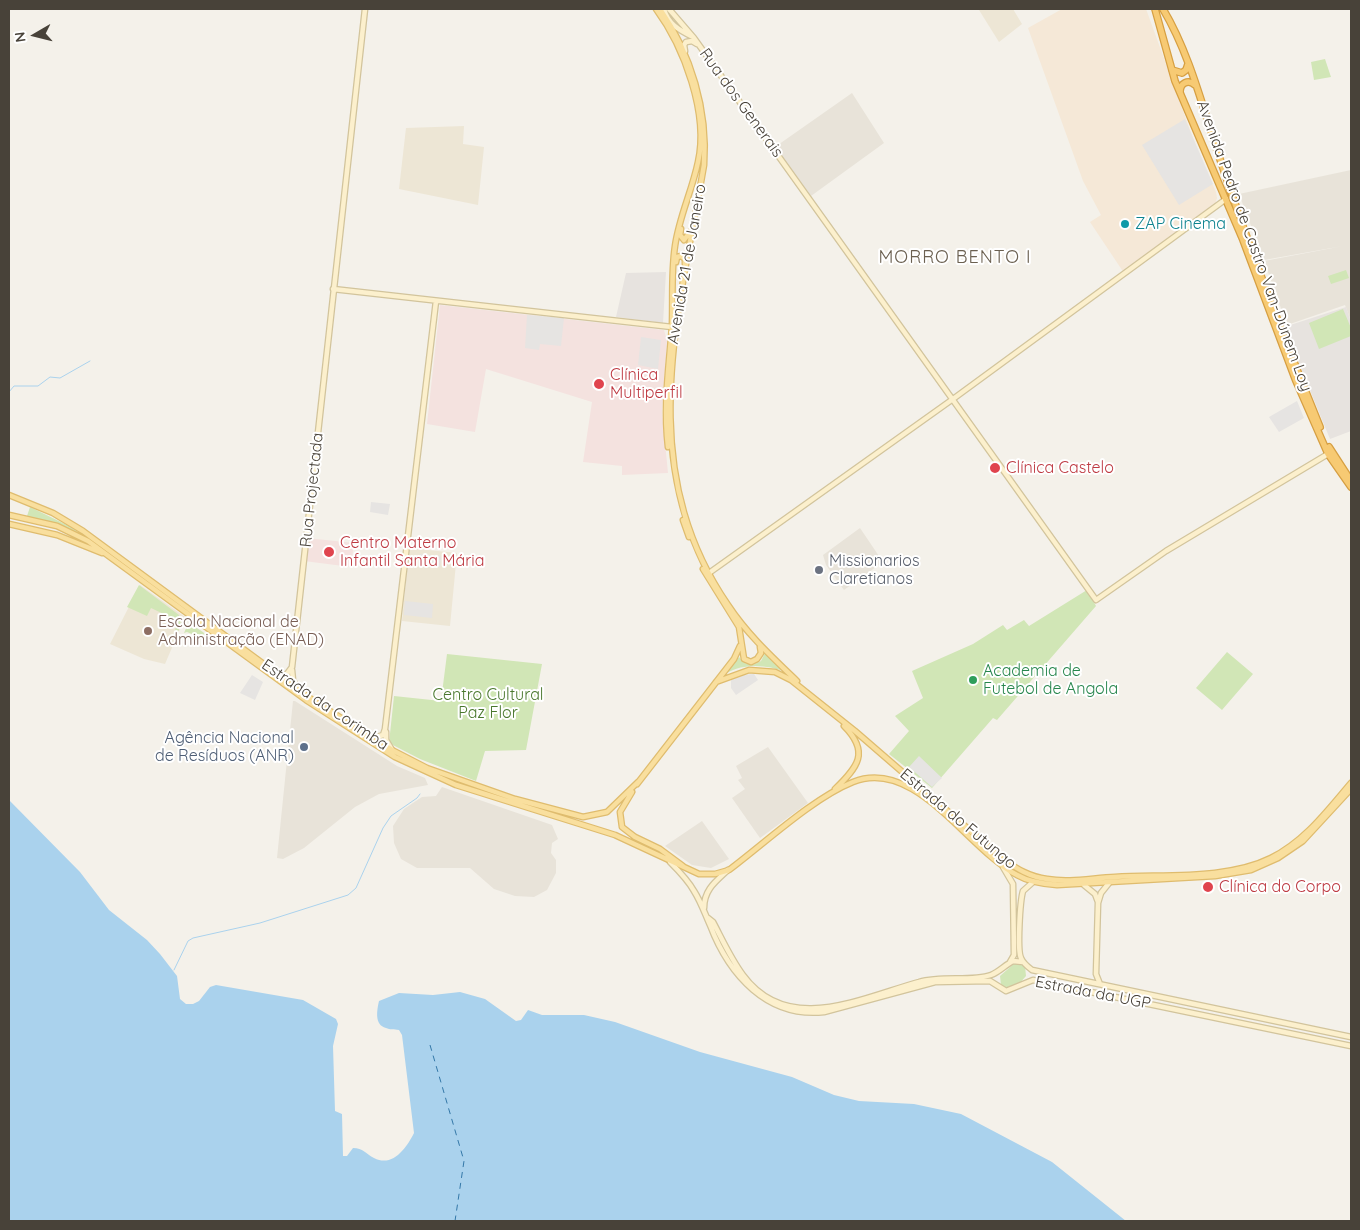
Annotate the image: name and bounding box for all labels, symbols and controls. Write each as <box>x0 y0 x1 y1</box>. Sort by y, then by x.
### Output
north arrow <box>10 10 60 60</box>
text: N <box>11 31 30 43</box>
street label: Rua dos Generais <box>695 45 787 161</box>
street label: Avenida Pedro de Castro Van-Dúnem Loy <box>1192 98 1316 394</box>
street label: Avenida 21 de Janeiro <box>663 183 711 345</box>
place label: ZAP Cinema <box>1135 214 1226 234</box>
marker: ZAP Cinema <box>1119 218 1131 230</box>
district label: MORRO BENTO I <box>877 247 1033 269</box>
place label: Clínica Multiperfil <box>610 365 683 403</box>
marker: Clínica Multiperfil <box>592 377 606 391</box>
street label: Rua Projectada <box>296 432 328 548</box>
place label: Clínica Castelo <box>1006 458 1114 478</box>
marker: Clínica Castelo <box>988 461 1002 475</box>
place label: Centro Materno Infantil Santa Mária <box>340 533 484 571</box>
marker: Centro Materno Infantil Santa Mária <box>322 545 336 559</box>
place label: Missionarios Claretianos <box>829 551 919 589</box>
marker: Missionarios Claretianos <box>813 564 825 576</box>
place label: Escola Nacional de Administração (ENAD) <box>158 612 324 650</box>
marker: Escola Nacional de Administração (ENAD) <box>142 625 154 637</box>
street label: Estrada da Corimba <box>258 655 392 755</box>
place label: Academia de Futebol de Angola <box>983 661 1118 699</box>
marker: Academia de Futebol de Angola <box>967 674 979 686</box>
park label: Centro Cultural Paz Flor <box>432 685 544 723</box>
place label: Agência Nacional de Resíduos (ANR) <box>155 728 294 766</box>
marker: Agência Nacional de Resíduos (ANR) <box>298 741 310 753</box>
street label: Estrada do Futungo <box>896 765 1020 873</box>
place label: Clínica do Corpo <box>1219 877 1341 897</box>
marker: Clínica do Corpo <box>1201 880 1215 894</box>
street label: Estrada da UGP <box>1034 972 1152 1014</box>

